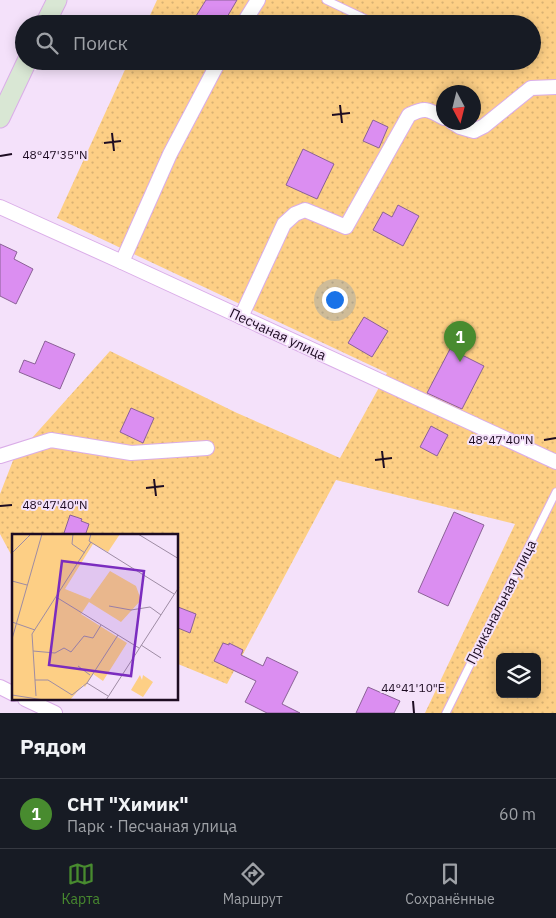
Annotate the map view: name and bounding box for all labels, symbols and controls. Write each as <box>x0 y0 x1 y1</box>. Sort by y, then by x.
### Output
search box <box>15 15 541 70</box>
icon: search <box>33 29 61 57</box>
text: Поиск <box>73 31 128 55</box>
north arrow <box>436 85 481 130</box>
text: 48°47'35"N <box>22 147 88 162</box>
your location <box>322 287 348 313</box>
street label: Песчаная улица <box>227 304 330 365</box>
pin: 1 <box>444 321 476 362</box>
text: 48°47'40"N <box>468 432 534 447</box>
text: 48°47'40"N <box>22 497 88 512</box>
inset map <box>12 534 179 700</box>
street label: Приканальная улица <box>462 536 540 667</box>
map controls <box>496 653 541 698</box>
button: layers <box>496 653 541 698</box>
text: 44°41'10"E <box>381 680 445 695</box>
text: Рядом <box>20 732 87 760</box>
text: СНТ "Химик" <box>67 792 189 816</box>
text: 1 <box>31 804 41 824</box>
text: 60 m <box>499 804 536 824</box>
text: Парк · Песчаная улица <box>67 816 237 836</box>
tab: Карта <box>61 860 100 908</box>
tab: Маршрут <box>223 860 283 908</box>
tab: Сохранённые <box>405 860 495 908</box>

